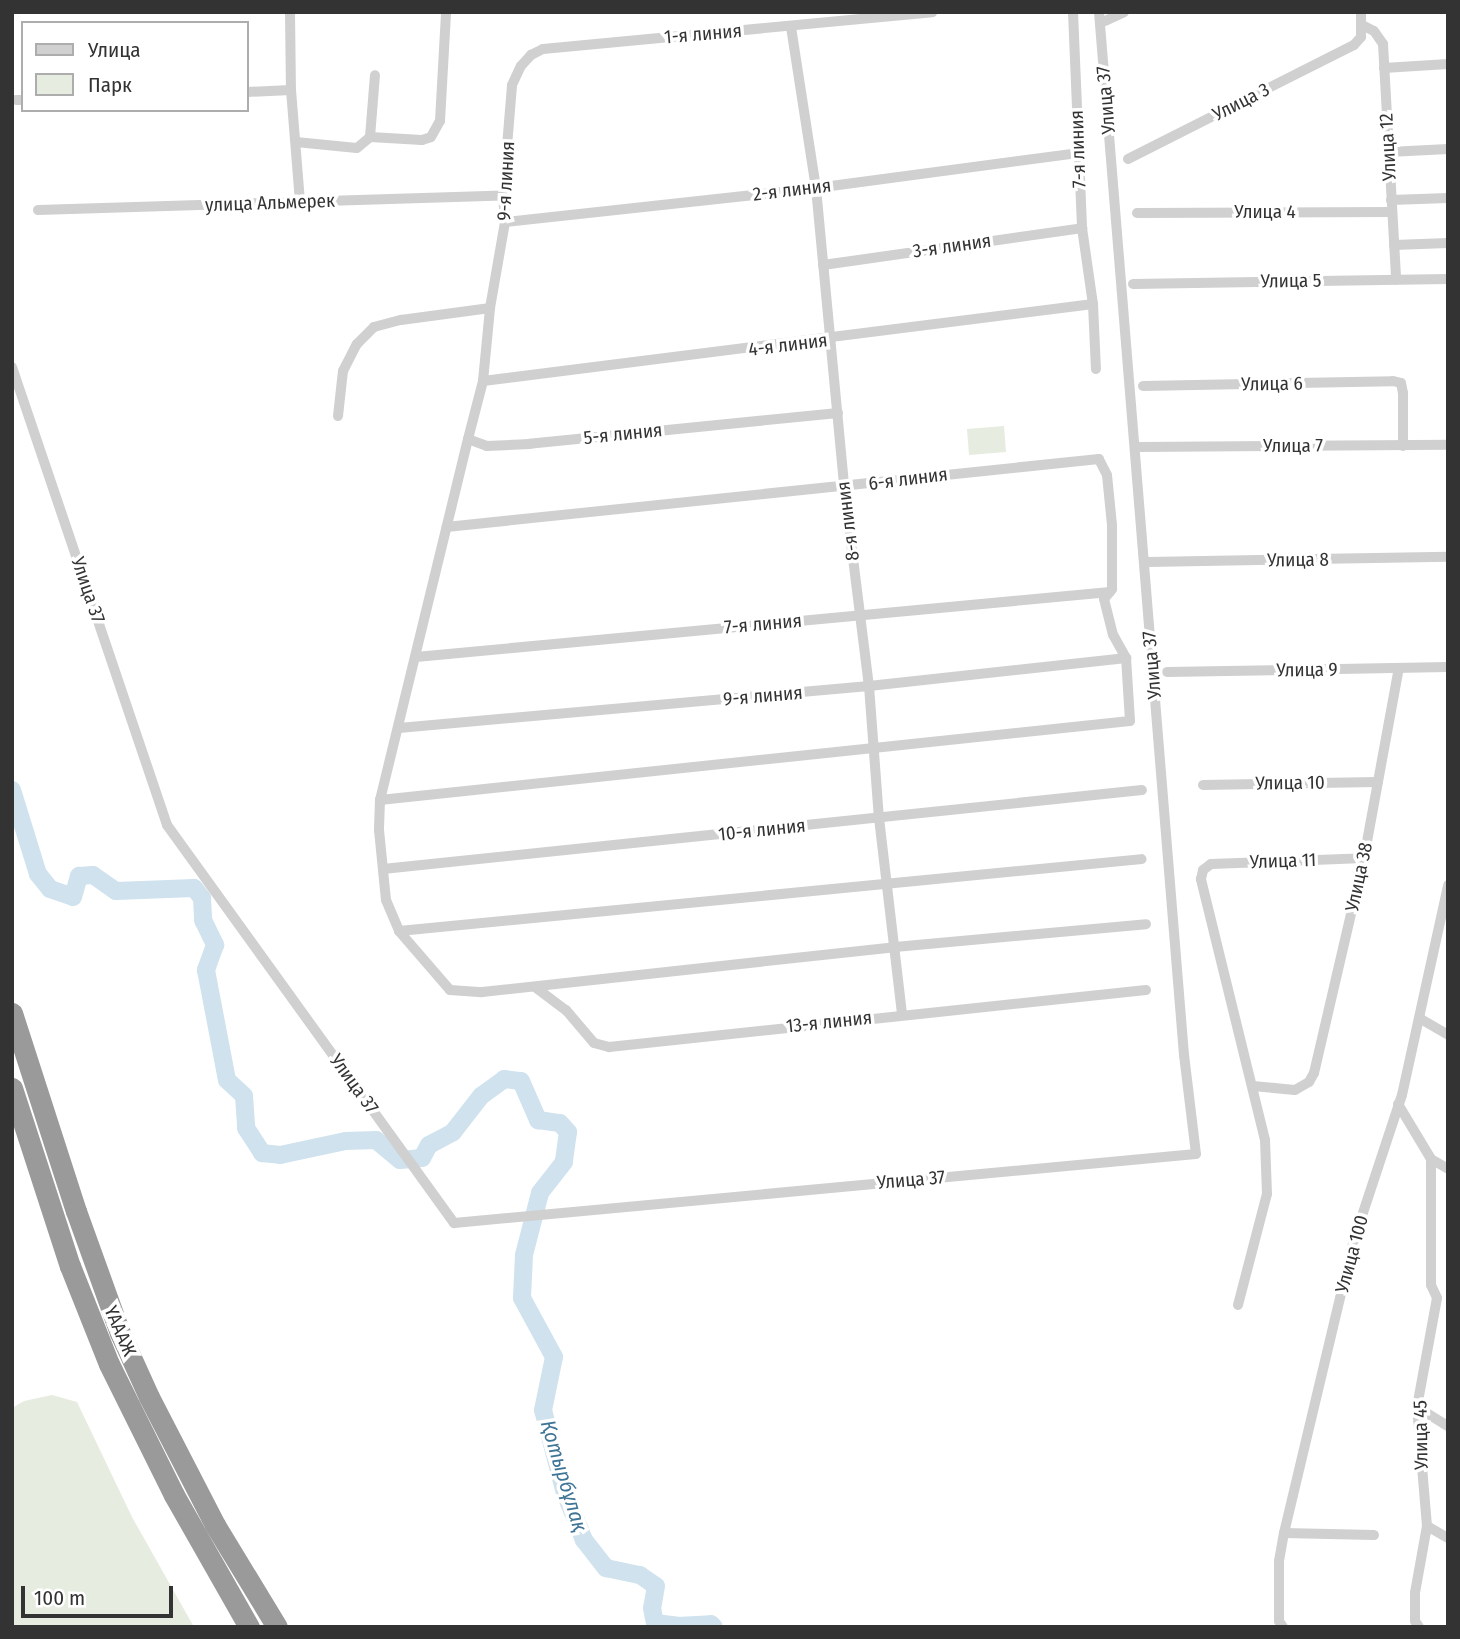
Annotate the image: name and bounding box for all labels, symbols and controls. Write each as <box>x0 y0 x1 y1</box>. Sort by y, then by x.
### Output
street label: 1-я линия <box>663 19 743 49</box>
legend <box>21 21 248 112</box>
text: Улица <box>88 37 141 63</box>
street label: Улица 37 <box>1092 65 1120 135</box>
text: Парк <box>88 72 132 98</box>
street label: Улица 3 <box>1209 78 1273 126</box>
street label: 7-я линия <box>1065 110 1091 188</box>
street label: Улица 12 <box>1375 113 1401 181</box>
street label: 9-я линия <box>493 141 519 221</box>
street label: 2-я линия <box>752 174 832 206</box>
street label: улица Альмерек <box>205 189 335 217</box>
street label: Улица 4 <box>1234 201 1296 223</box>
street label: 3-я линия <box>911 229 993 263</box>
street label: Улица 5 <box>1260 269 1322 293</box>
street label: 4-я линия <box>747 329 829 361</box>
street label: Улица 6 <box>1241 372 1303 396</box>
street label: 5-я линия <box>582 419 664 449</box>
street label: Улица 7 <box>1263 435 1323 457</box>
street label: 6-я линия <box>867 463 949 495</box>
street label: 8-я линия <box>832 480 864 562</box>
street label: Улица 8 <box>1267 548 1329 572</box>
street label: Улица 37 <box>66 554 110 626</box>
street label: 7-я линия <box>723 609 803 639</box>
street label: Улица 37 <box>1138 630 1166 700</box>
street label: Улица 9 <box>1276 658 1338 682</box>
street label: 9-я линия <box>722 681 804 711</box>
street label: Улица 10 <box>1255 771 1325 795</box>
street label: 10-я линия <box>717 814 807 846</box>
street label: Улица 38 <box>1341 840 1377 914</box>
street label: Улица 11 <box>1249 848 1317 874</box>
street label: 13-я линия <box>785 1006 873 1038</box>
street label: Улица 37 <box>325 1050 383 1118</box>
street label: Улица 37 <box>876 1166 946 1194</box>
street label: Улица 100 <box>1331 1213 1373 1295</box>
street label: ҮАААЖ <box>99 1302 141 1360</box>
street label: Улица 45 <box>1409 1400 1433 1470</box>
water label: Қотырбұлақ <box>535 1417 593 1535</box>
scale bar <box>24 1572 177 1616</box>
text: 100 m <box>34 1585 85 1611</box>

